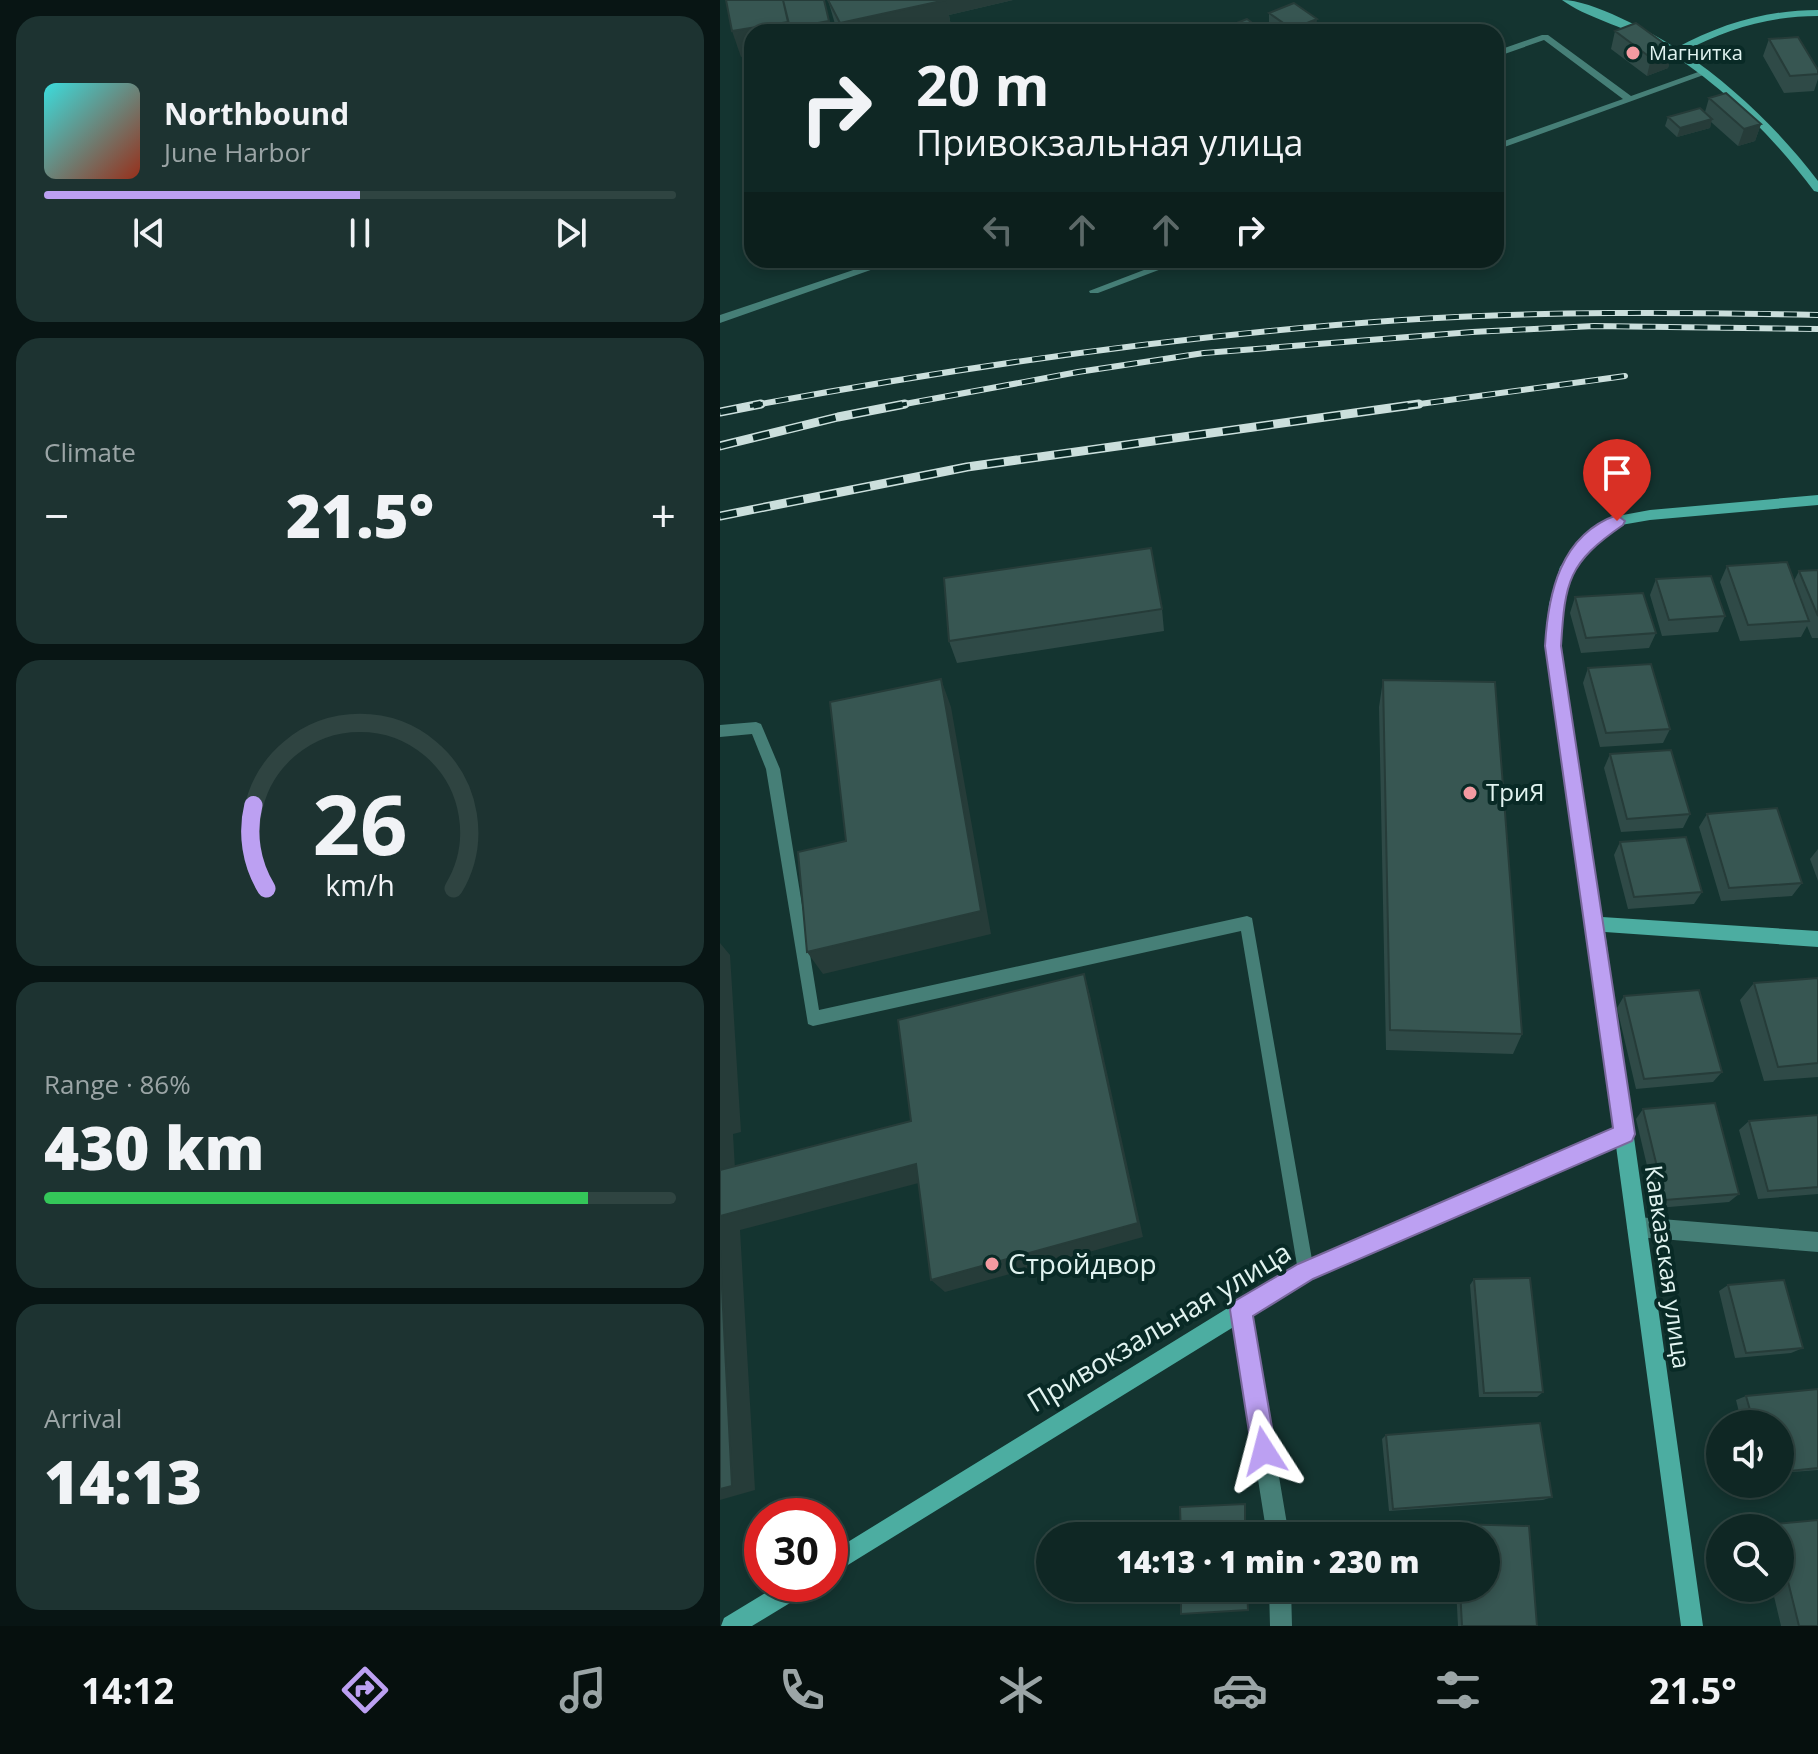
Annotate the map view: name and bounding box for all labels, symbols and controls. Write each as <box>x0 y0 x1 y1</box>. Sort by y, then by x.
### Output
place label: Магнитка <box>1649 39 1743 66</box>
marker: Магнитка <box>1624 44 1642 62</box>
text: 20 m <box>916 46 1050 122</box>
icon: right <box>784 56 888 160</box>
text: Northbound <box>164 93 349 134</box>
text: Привокзальная улица <box>916 118 1303 167</box>
text: June Harbor <box>164 134 311 170</box>
icon: left <box>976 208 1020 252</box>
icon: ahead <box>1060 208 1104 252</box>
icon: ahead <box>1144 208 1188 252</box>
icon: right <box>1228 208 1272 252</box>
icon: previous <box>127 211 171 255</box>
icon: pause <box>338 211 382 255</box>
icon: next <box>549 211 593 255</box>
text: Climate <box>44 434 136 470</box>
pin <box>1583 439 1651 521</box>
icon: arrive <box>1595 451 1639 495</box>
text: 21.5° <box>286 474 434 556</box>
text: − <box>44 485 69 545</box>
text: + <box>651 485 676 545</box>
text: 26 <box>312 766 408 879</box>
place label: ТриЯ <box>1486 775 1544 808</box>
marker: ТриЯ <box>1461 784 1479 802</box>
text: km/h <box>325 865 395 904</box>
text: Range · 86% <box>44 1066 191 1102</box>
text: 430 km <box>44 1106 265 1188</box>
street label: Кавказская улица <box>1638 1163 1699 1371</box>
street label: Привокзальная улица <box>1020 1232 1297 1420</box>
place label: Стройдвор <box>1008 1244 1157 1282</box>
marker: Стройдвор <box>983 1255 1001 1273</box>
text: Arrival <box>44 1400 122 1436</box>
position arrow <box>1222 1409 1306 1493</box>
map controls <box>1706 1410 1794 1602</box>
button: sound <box>1706 1410 1794 1498</box>
text: 14:13 <box>44 1440 202 1522</box>
speed limit sign: 30 <box>744 1498 848 1602</box>
button: search <box>1706 1514 1794 1602</box>
text: 14:13 · 1 min · 230 m <box>1116 1541 1420 1582</box>
icon: directions <box>337 1662 393 1718</box>
icon: music <box>555 1662 611 1718</box>
icon: phone <box>774 1662 830 1718</box>
icon: climate <box>993 1662 1049 1718</box>
icon: car <box>1212 1662 1268 1718</box>
icon: filters <box>1430 1662 1486 1718</box>
text: 14:12 <box>81 1666 174 1715</box>
text: 21.5° <box>1649 1666 1737 1715</box>

